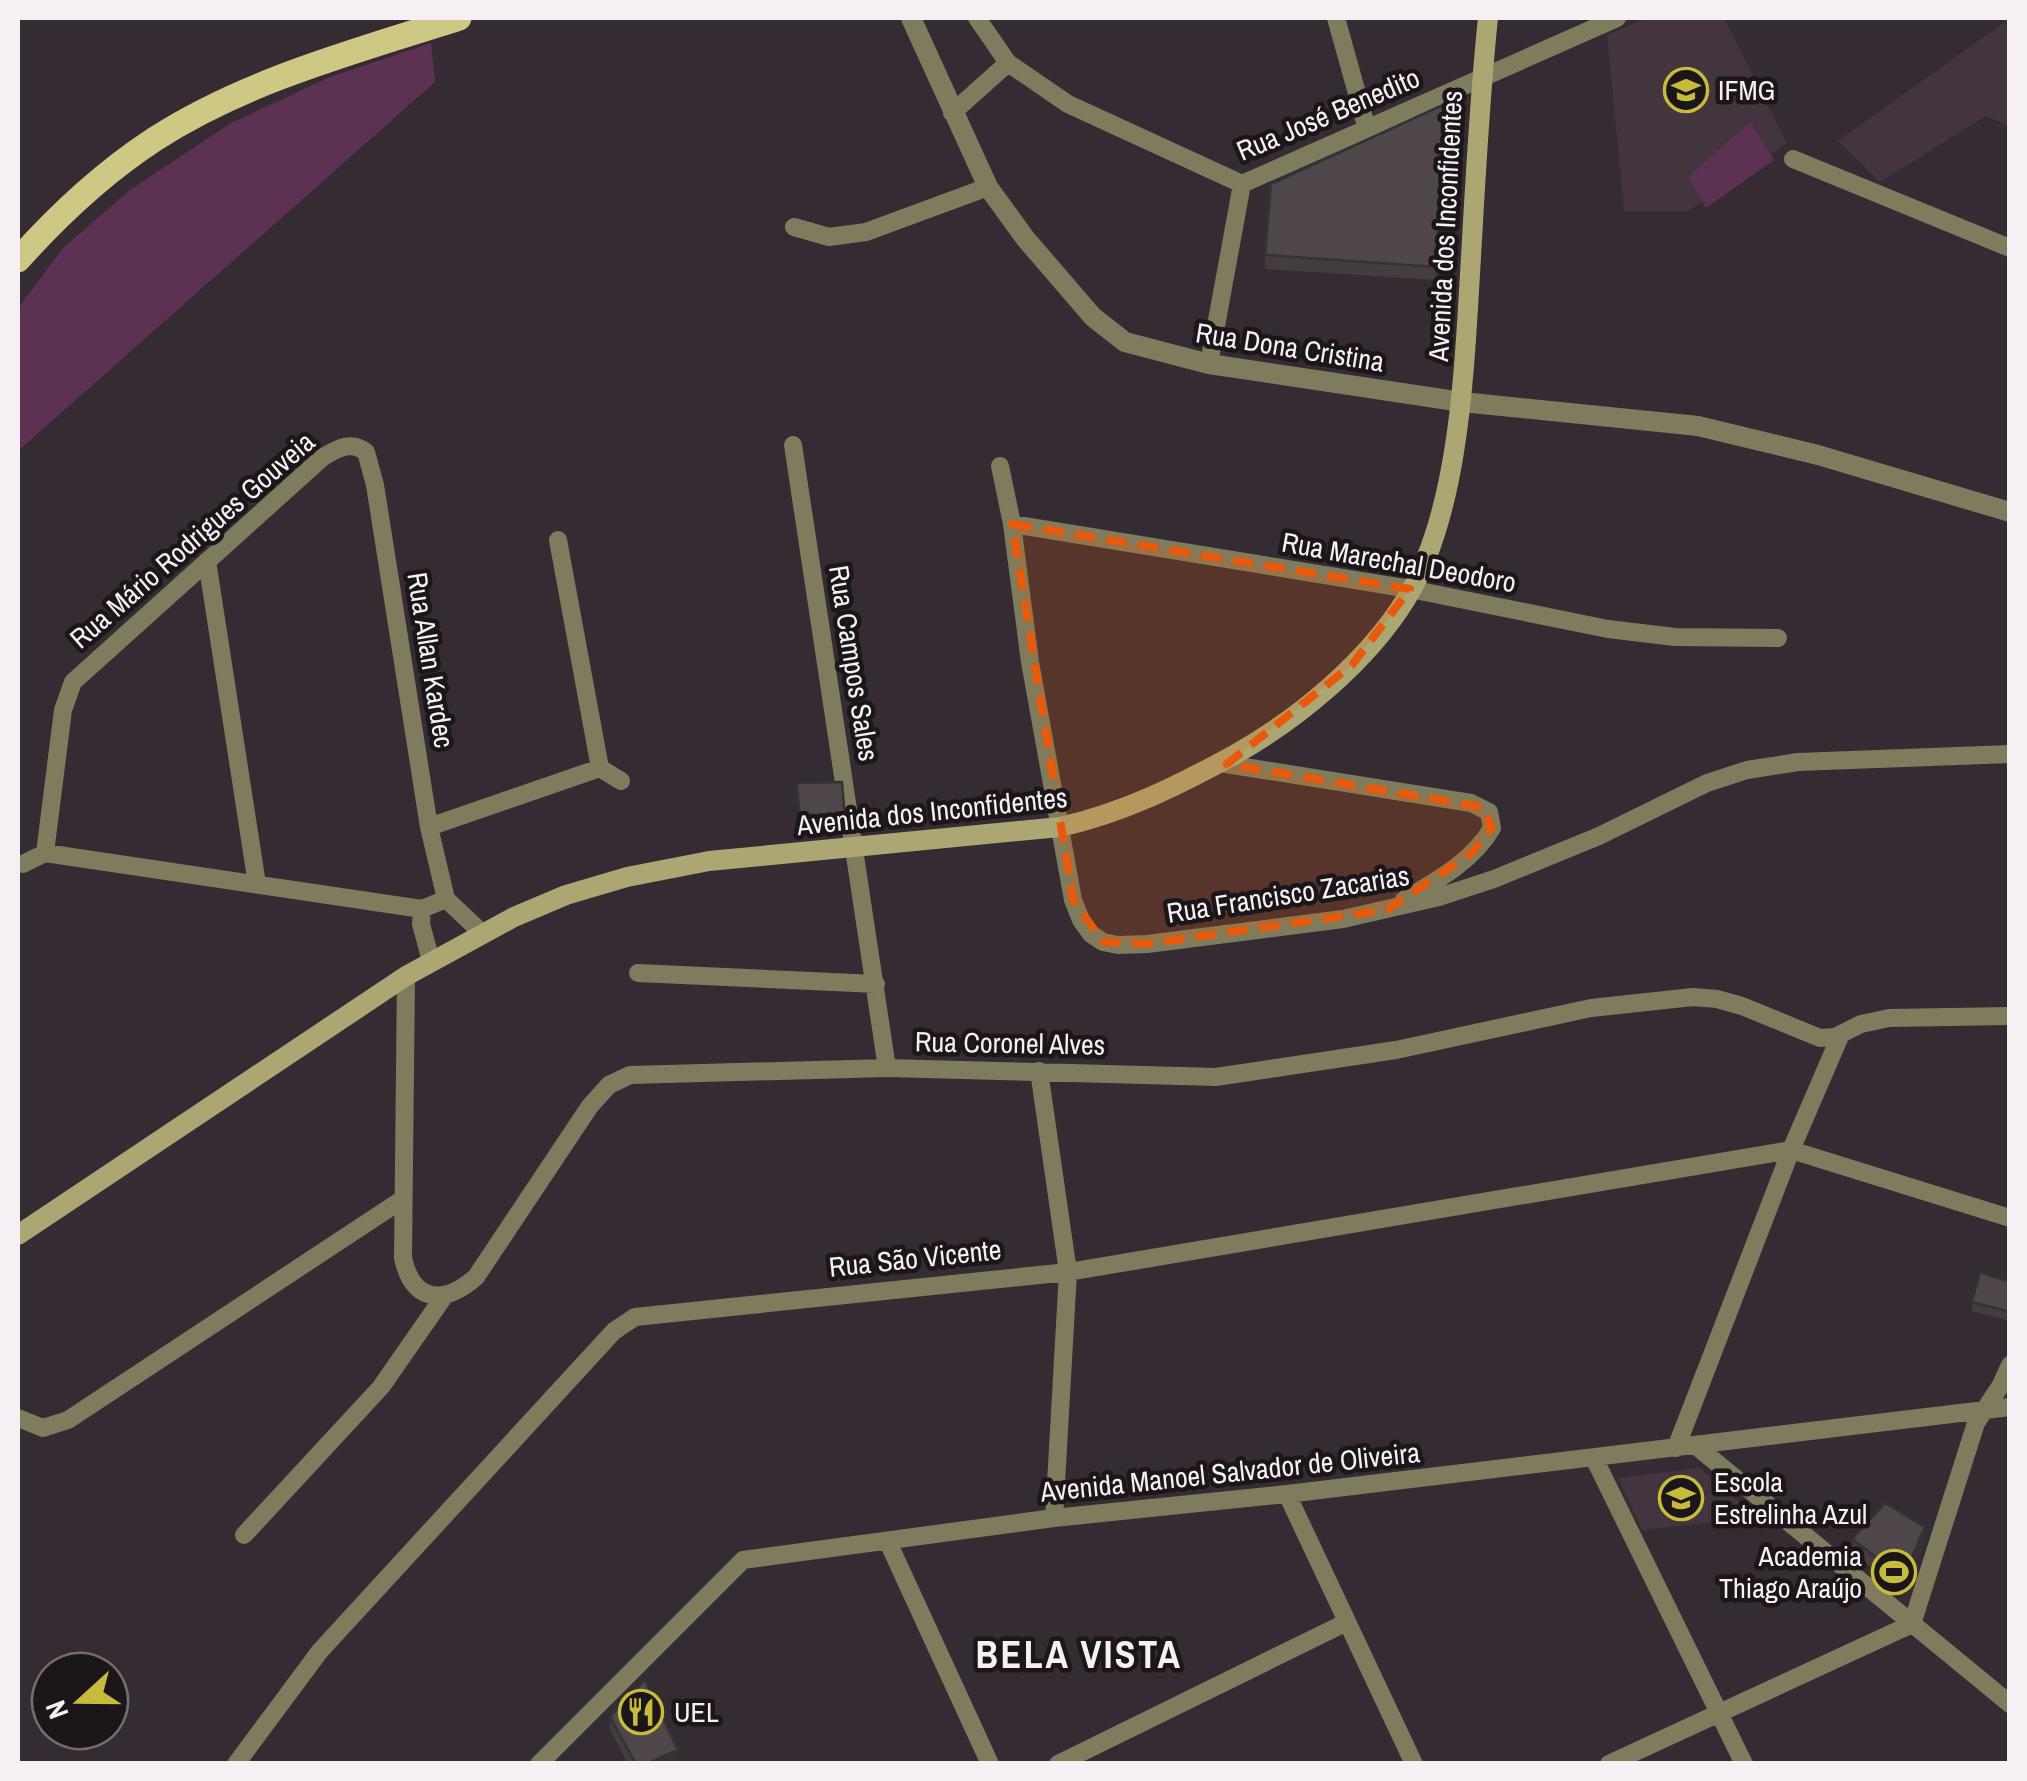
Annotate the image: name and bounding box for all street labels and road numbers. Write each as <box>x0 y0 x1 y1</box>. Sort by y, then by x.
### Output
street label: Rua José Benedito <box>1231 58 1425 170</box>
street label: Avenida dos Inconfidentes <box>1419 89 1471 364</box>
street label: Rua Dona Cristina <box>1193 313 1387 381</box>
street label: Rua Mário Rodrigues Gouveia <box>62 423 323 657</box>
street label: Rua Marechal Deodoro <box>1279 523 1519 601</box>
street label: Rua Campos Sales <box>820 562 888 764</box>
street label: Rua Allan Kardec <box>398 569 464 751</box>
street label: Avenida dos Inconfidentes <box>794 778 1069 844</box>
street label: Rua Francisco Zacarias <box>1164 856 1412 932</box>
street label: Rua Coronel Alves <box>915 1022 1105 1064</box>
street label: Rua São Vicente <box>827 1230 1003 1286</box>
street label: Avenida Manoel Salvador de Oliveira <box>1037 1433 1422 1511</box>

